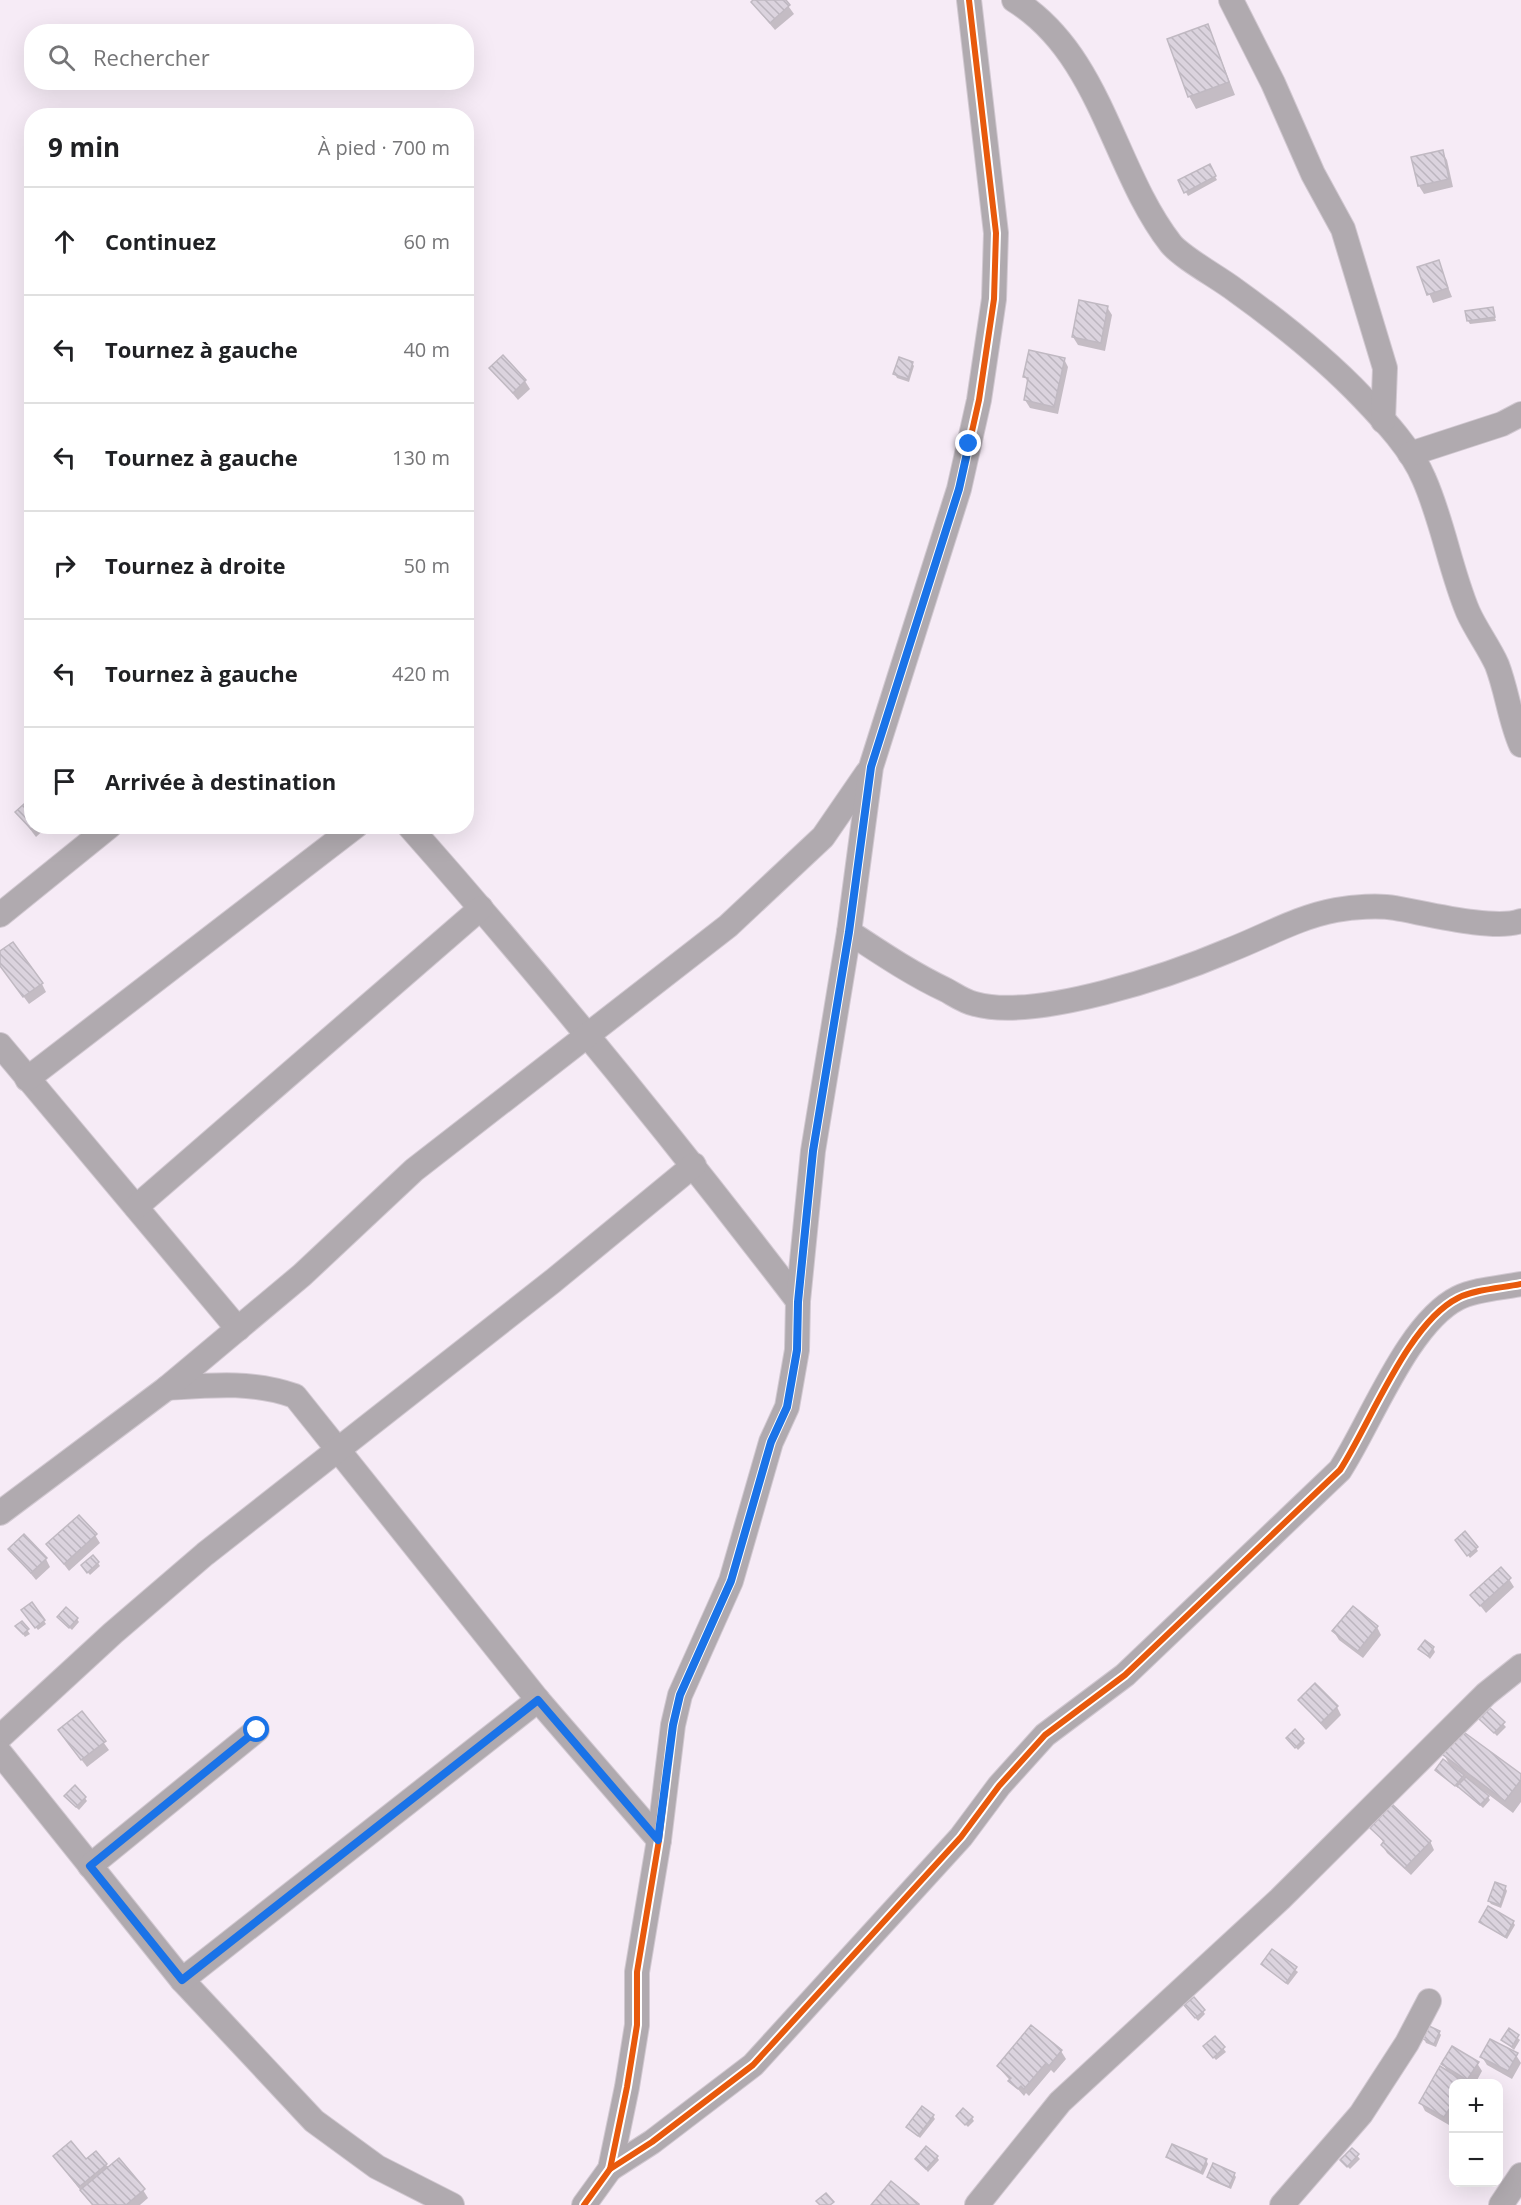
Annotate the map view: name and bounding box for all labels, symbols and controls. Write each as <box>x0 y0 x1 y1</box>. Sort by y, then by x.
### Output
search box <box>24 24 474 90</box>
icon: search <box>45 41 78 74</box>
text: Rechercher <box>93 42 210 72</box>
text: 9 min <box>48 129 120 165</box>
text: À pied · 700 m <box>318 134 450 161</box>
icon: ahead <box>48 225 81 258</box>
text: Continuez <box>105 226 216 256</box>
text: 60 m <box>403 228 450 255</box>
icon: left <box>48 333 81 366</box>
text: Tournez à gauche <box>105 334 298 364</box>
text: 40 m <box>403 336 450 363</box>
route end <box>955 430 981 456</box>
icon: left <box>48 441 81 474</box>
text: Tournez à gauche <box>105 442 298 472</box>
text: 130 m <box>392 444 450 471</box>
icon: right <box>48 549 81 582</box>
text: Tournez à droite <box>105 550 286 580</box>
text: 50 m <box>403 552 450 579</box>
icon: left <box>48 657 81 690</box>
text: Tournez à gauche <box>105 658 298 688</box>
text: 420 m <box>392 660 450 687</box>
icon: arrive <box>48 765 81 798</box>
text: Arrivée à destination <box>105 766 336 796</box>
route start <box>243 1716 269 1742</box>
map controls <box>1449 2079 1503 2187</box>
button: + <box>1449 2079 1503 2133</box>
button: − <box>1449 2133 1503 2187</box>

